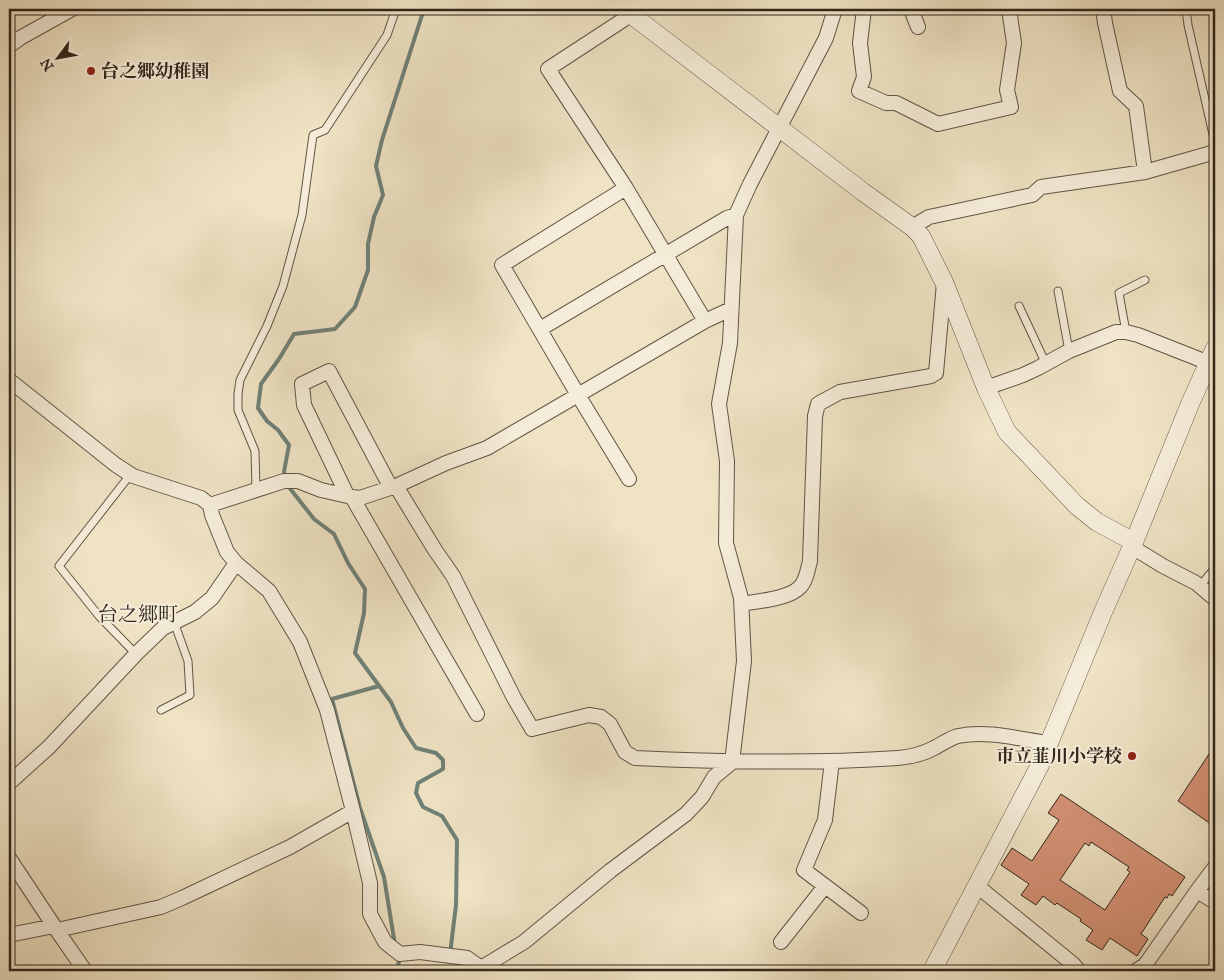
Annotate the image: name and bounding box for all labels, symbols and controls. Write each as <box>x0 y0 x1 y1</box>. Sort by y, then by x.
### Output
north arrow <box>32 32 82 82</box>
text: N <box>37 55 58 74</box>
place label: 台之郷幼稚園 <box>101 60 209 82</box>
marker: 台之郷幼稚園 <box>85 65 97 77</box>
district label: 台之郷町 <box>98 602 178 626</box>
place label: 市立韮川小学校 <box>996 745 1122 767</box>
marker: 市立韮川小学校 <box>1126 750 1138 762</box>

